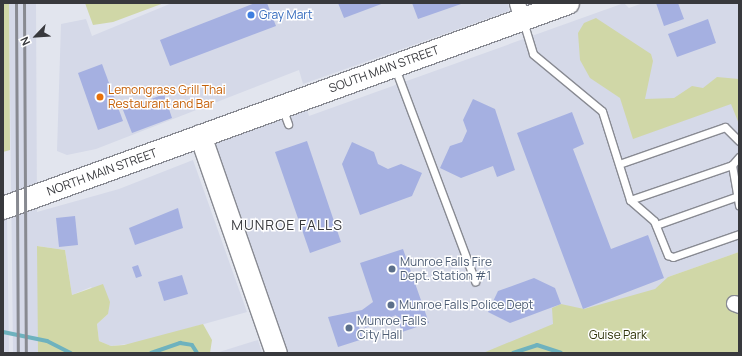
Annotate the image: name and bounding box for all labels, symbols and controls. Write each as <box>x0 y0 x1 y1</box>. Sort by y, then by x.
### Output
place label: Gray Mart <box>259 8 312 22</box>
marker: Gray Mart <box>246 10 256 20</box>
north arrow <box>16 16 56 56</box>
text: N <box>16 35 33 48</box>
street label: SOUTH MAIN STREET <box>327 42 441 96</box>
place label: Lemongrass Grill Thai Restaurant and Bar <box>108 83 226 111</box>
marker: Lemongrass Grill Thai Restaurant and Bar <box>95 92 105 102</box>
street label: NORTH MAIN STREET <box>45 145 159 199</box>
district label: MUNROE FALLS <box>231 217 343 233</box>
place label: Munroe Falls Fire Dept. Station #1 <box>400 255 492 283</box>
marker: Munroe Falls Fire Dept. Station #1 <box>387 264 397 274</box>
place label: Munroe Falls Police Dept <box>399 298 533 312</box>
marker: Munroe Falls Police Dept <box>386 300 396 310</box>
place label: Munroe Falls City Hall <box>357 314 426 342</box>
marker: Munroe Falls City Hall <box>344 323 354 333</box>
park label: Guise Park <box>589 328 647 342</box>

